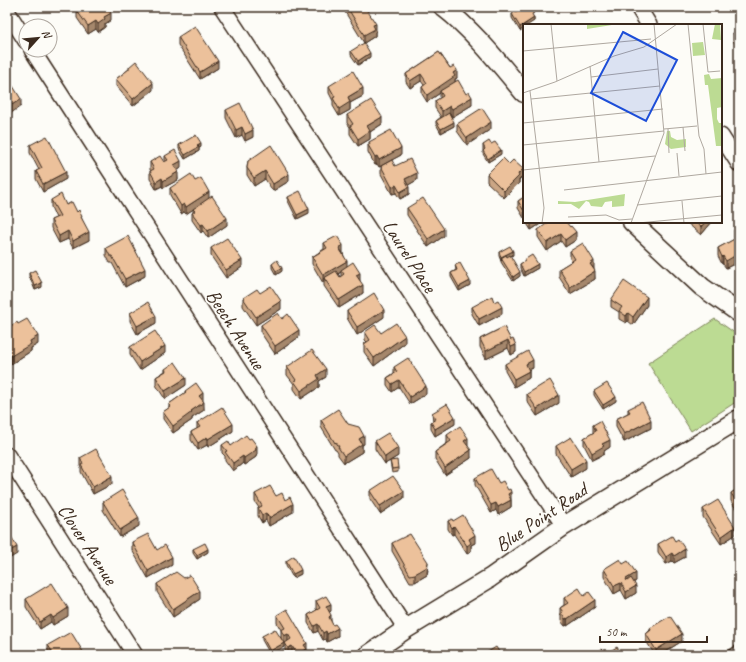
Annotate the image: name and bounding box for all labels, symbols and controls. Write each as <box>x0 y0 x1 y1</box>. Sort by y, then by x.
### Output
north arrow <box>18 18 58 58</box>
inset map <box>523 24 722 223</box>
text: N <box>39 27 56 42</box>
street label: Laurel Place <box>377 215 443 299</box>
street label: Beech Avenue <box>201 285 271 375</box>
street label: Blue Point Road <box>490 476 595 557</box>
street label: Clover Avenue <box>52 499 124 591</box>
scale bar <box>600 618 707 644</box>
text: 50 m <box>606 624 628 640</box>

